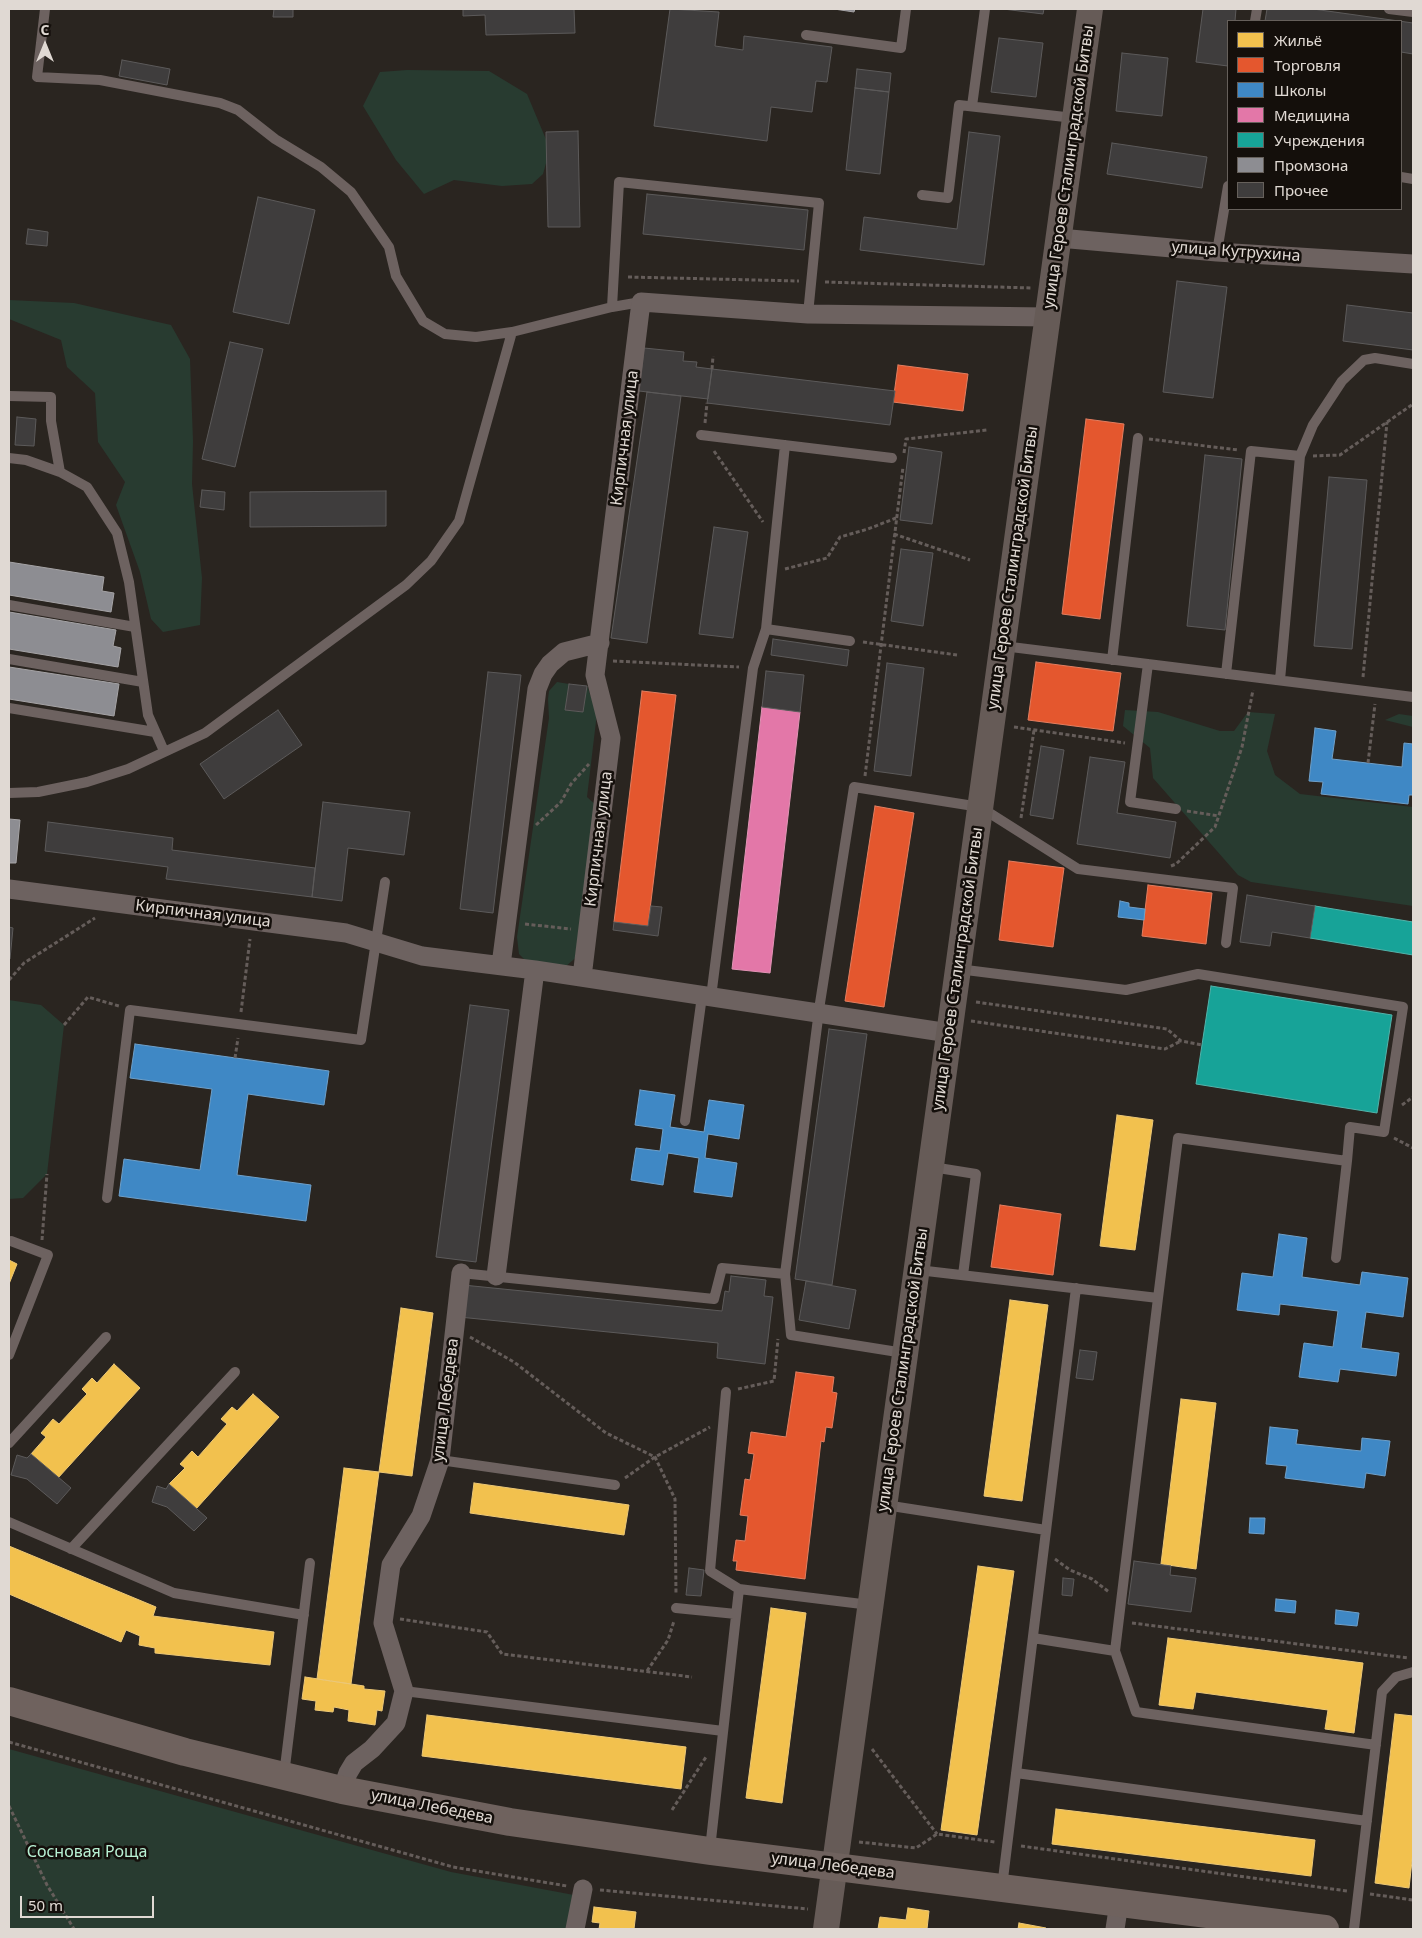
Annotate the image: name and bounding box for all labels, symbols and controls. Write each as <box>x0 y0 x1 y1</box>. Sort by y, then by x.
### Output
north arrow <box>20 20 70 70</box>
text: С <box>40 20 50 39</box>
legend <box>1227 20 1402 210</box>
street label: улица Героев Сталинградской Битвы <box>1040 24 1098 310</box>
text: Жильё <box>1274 30 1322 50</box>
text: Торговля <box>1274 55 1341 75</box>
text: Школы <box>1274 80 1326 100</box>
text: Медицина <box>1274 105 1350 125</box>
text: Учреждения <box>1274 130 1365 150</box>
text: Промзона <box>1274 155 1348 175</box>
text: Прочее <box>1274 180 1328 200</box>
street label: улица Кутрухина <box>1171 238 1301 266</box>
street label: Кирпичная улица <box>607 369 643 507</box>
street label: улица Героев Сталинградской Битвы <box>984 425 1042 711</box>
street label: Кирпичная улица <box>581 770 617 908</box>
street label: улица Героев Сталинградской Битвы <box>929 826 987 1112</box>
street label: Кирпичная улица <box>134 896 272 932</box>
street label: улица Героев Сталинградской Битвы <box>874 1227 932 1513</box>
street label: улица Лебедева <box>429 1337 463 1463</box>
street label: улица Лебедева <box>369 1786 495 1828</box>
park label: Сосновая Роща <box>27 1842 147 1862</box>
street label: улица Лебедева <box>770 1849 896 1883</box>
scale bar <box>22 1886 156 1918</box>
text: 50 m <box>28 1895 63 1915</box>

